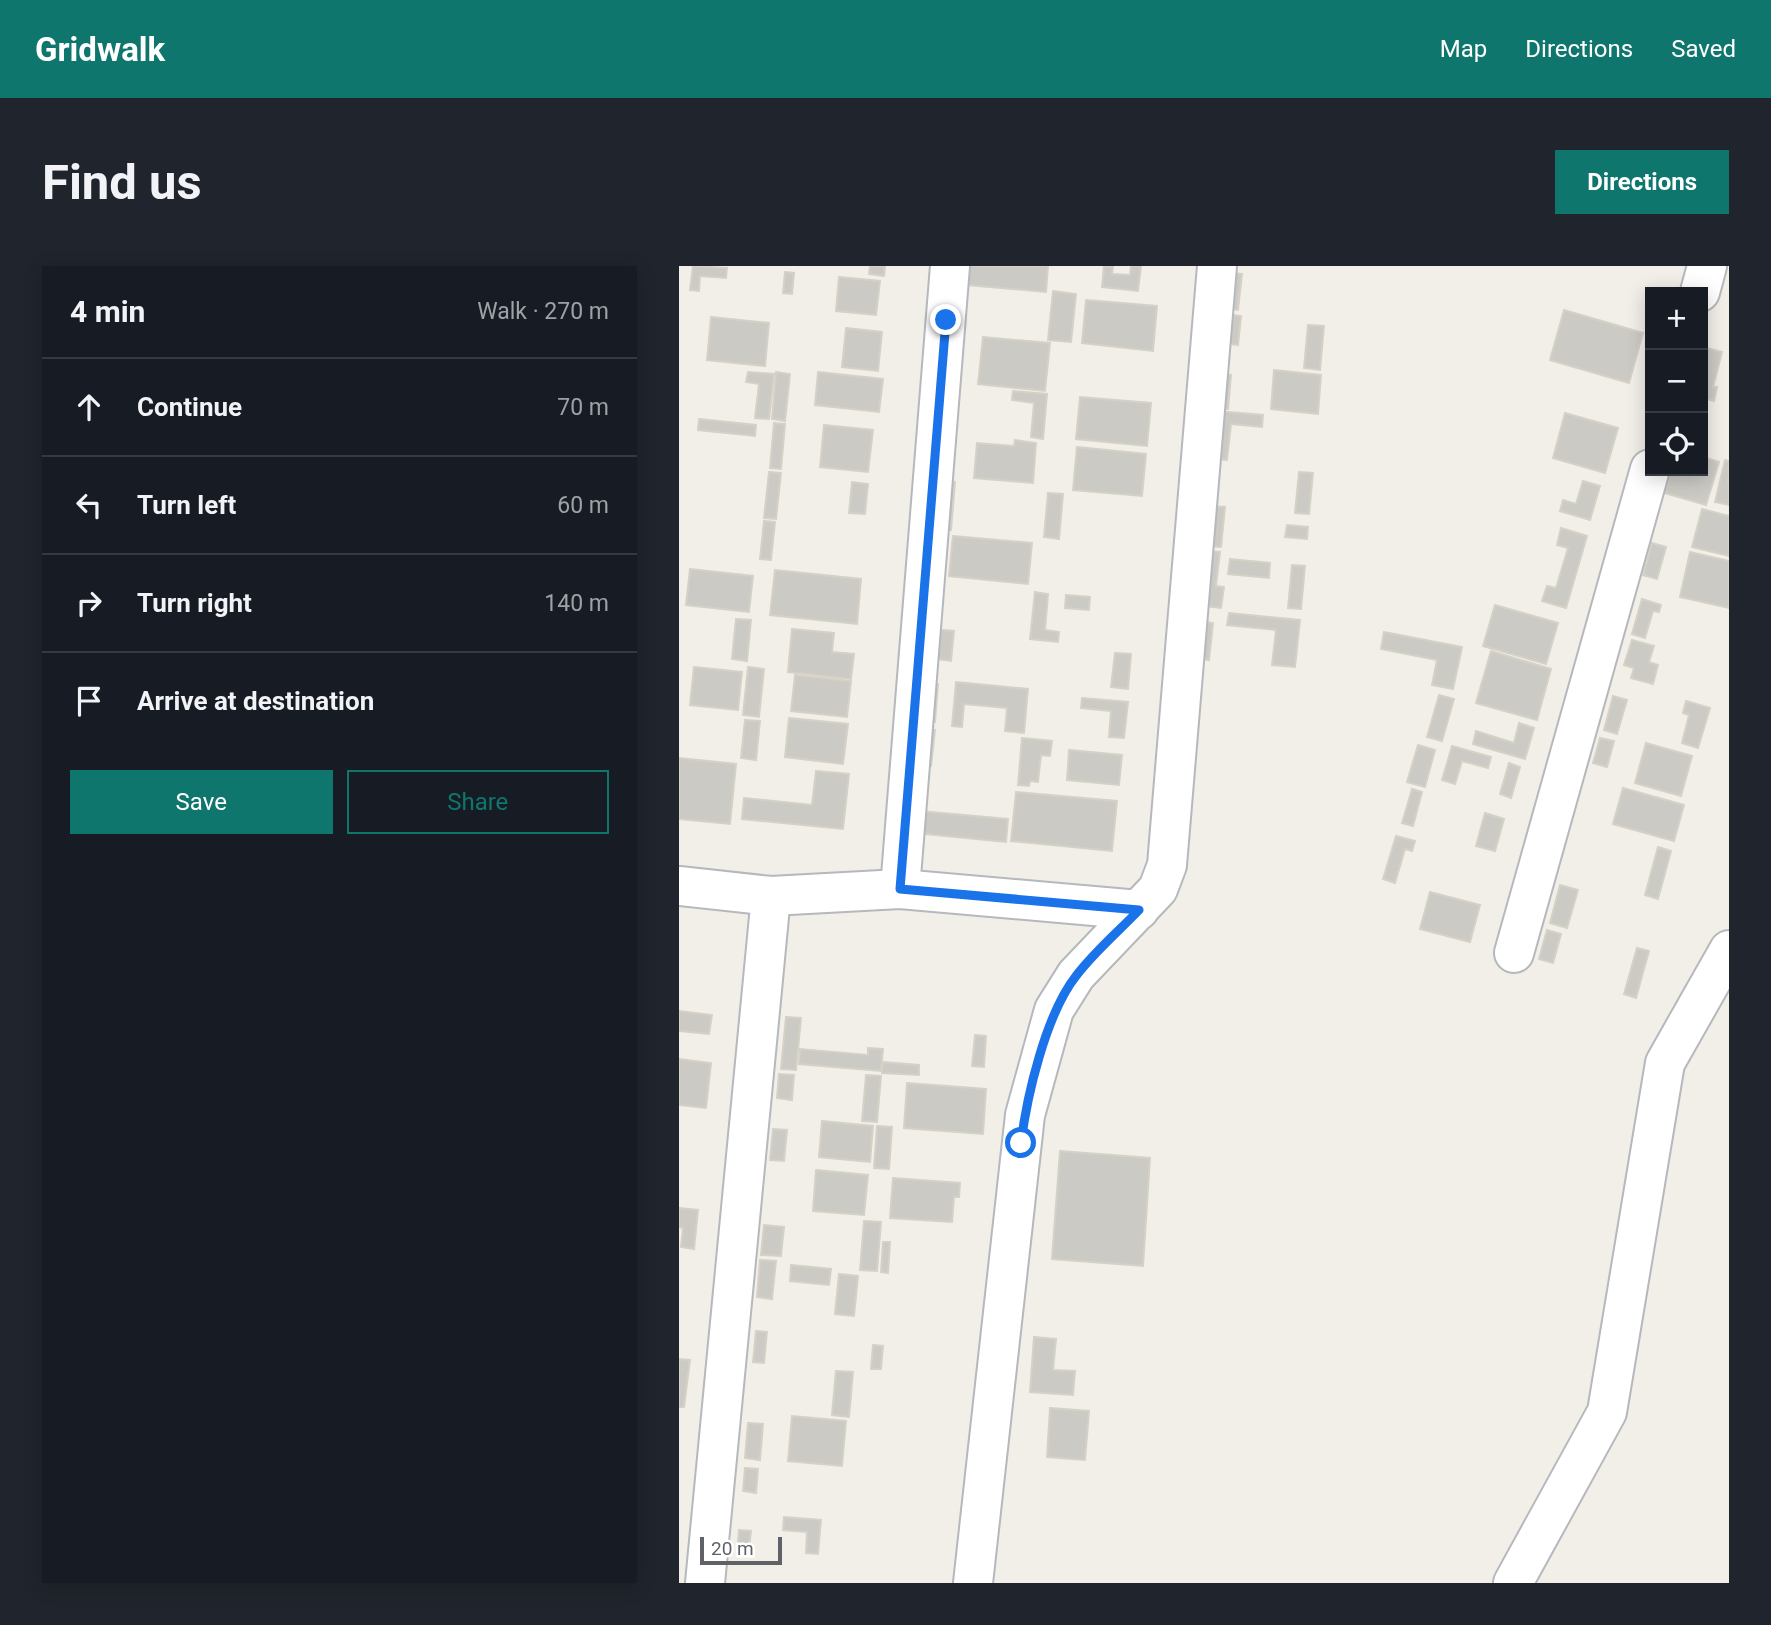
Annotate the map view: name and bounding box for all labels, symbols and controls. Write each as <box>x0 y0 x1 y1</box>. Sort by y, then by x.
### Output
text: Gridwalk <box>35 30 165 69</box>
text: Map <box>1440 35 1487 63</box>
text: Directions <box>1525 35 1633 63</box>
text: Saved <box>1671 35 1736 63</box>
button: Directions <box>1555 150 1729 214</box>
text: Find us <box>42 154 202 211</box>
map controls <box>1645 287 1708 476</box>
button: + <box>1645 287 1708 350</box>
text: 4 min <box>70 294 145 329</box>
text: Walk · 270 m <box>477 298 609 325</box>
route end <box>930 304 961 335</box>
button: − <box>1645 350 1708 413</box>
icon: ahead <box>70 388 108 426</box>
text: Continue <box>137 392 242 422</box>
text: 70 m <box>557 394 609 421</box>
button: locate <box>1645 413 1708 476</box>
icon: left <box>70 486 108 524</box>
text: Turn left <box>137 490 236 520</box>
text: 60 m <box>557 492 609 519</box>
icon: right <box>70 584 108 622</box>
text: Turn right <box>137 588 252 618</box>
text: 140 m <box>544 590 609 617</box>
icon: arrive <box>70 682 108 720</box>
text: Arrive at destination <box>137 686 374 716</box>
button: Save <box>70 770 333 834</box>
button: Share <box>347 770 609 834</box>
route start <box>1005 1127 1036 1158</box>
scale bar <box>700 1534 782 1566</box>
text: 20 m <box>711 1537 754 1560</box>

